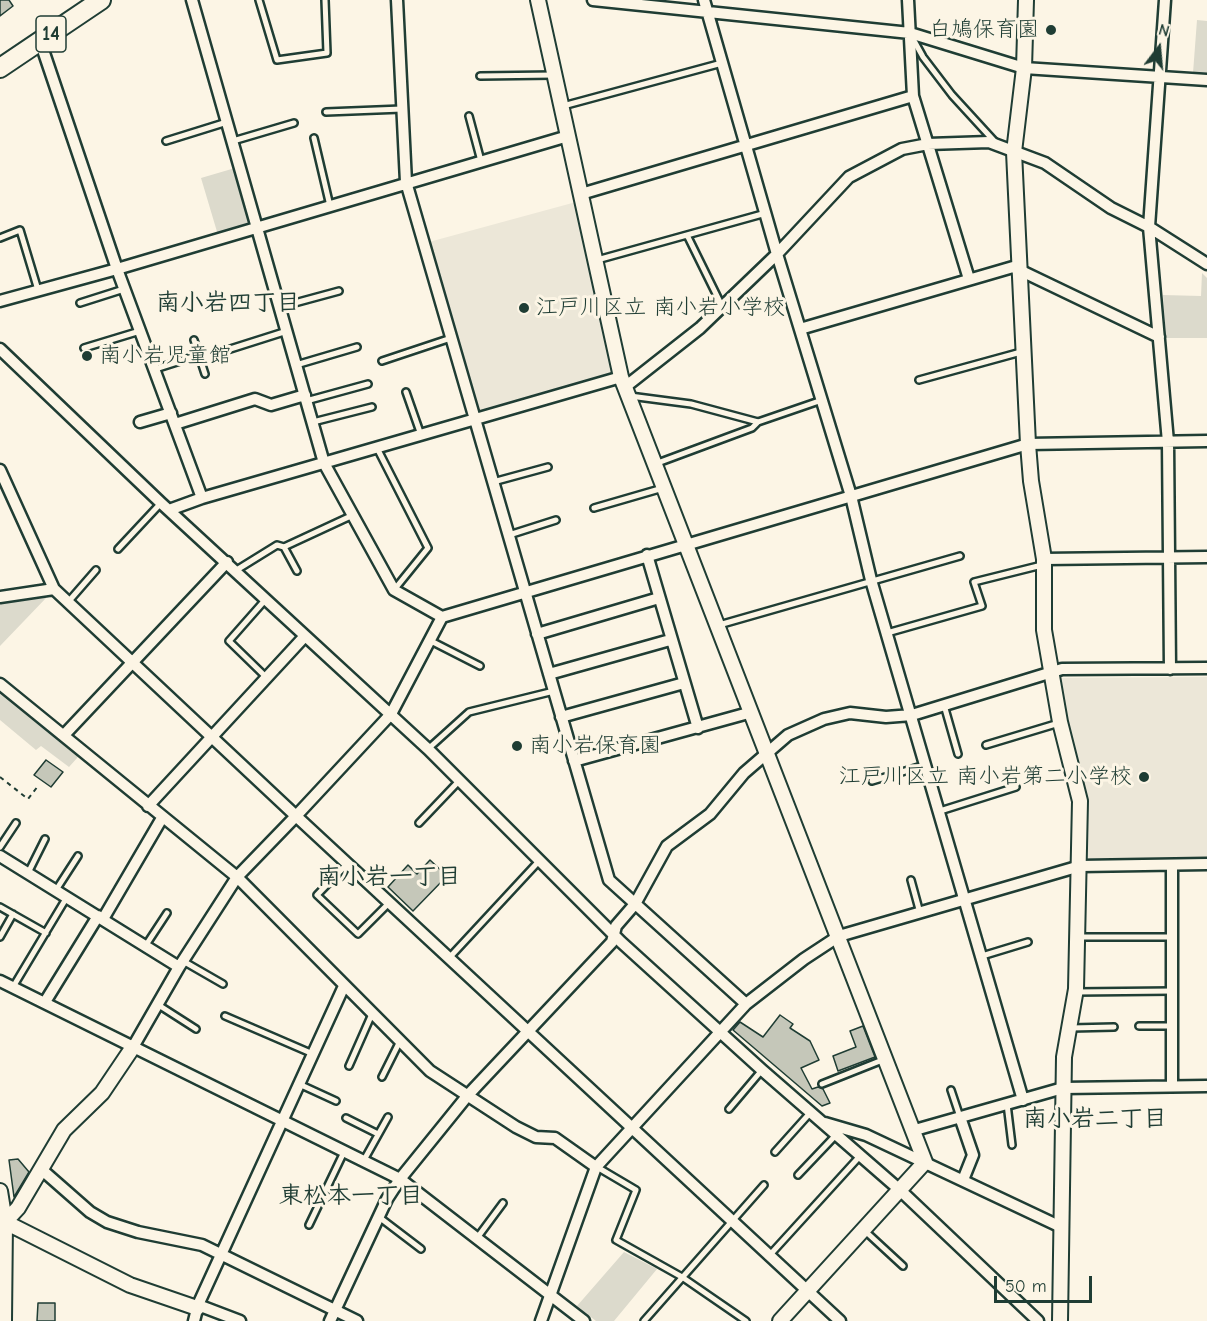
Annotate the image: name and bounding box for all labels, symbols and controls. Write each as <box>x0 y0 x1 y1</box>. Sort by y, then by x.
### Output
road number: 14 <box>36 16 66 52</box>
place label: 白鳩保育園 <box>929 17 1039 43</box>
north arrow <box>1129 18 1189 78</box>
text: N <box>1156 21 1171 41</box>
marker: 白鳩保育園 <box>1044 23 1058 37</box>
district label: 南小岩四丁目 <box>156 289 300 317</box>
place label: 江戸川区立 南小岩小学校 <box>536 295 785 321</box>
marker: 江戸川区立 南小岩小学校 <box>517 301 531 315</box>
place label: 南小岩児童館 <box>99 343 231 369</box>
marker: 南小岩児童館 <box>80 349 94 363</box>
place label: 南小岩保育園 <box>529 733 661 759</box>
marker: 南小岩保育園 <box>510 739 524 753</box>
place label: 江戸川区立 南小岩第二小学校 <box>839 764 1132 790</box>
marker: 江戸川区立 南小岩第二小学校 <box>1137 770 1151 784</box>
district label: 南小岩一丁目 <box>317 863 461 891</box>
district label: 南小岩二丁目 <box>1023 1105 1167 1133</box>
district label: 東松本一丁目 <box>279 1182 423 1210</box>
scale bar <box>997 1264 1094 1302</box>
text: 50 m <box>1005 1276 1047 1297</box>

